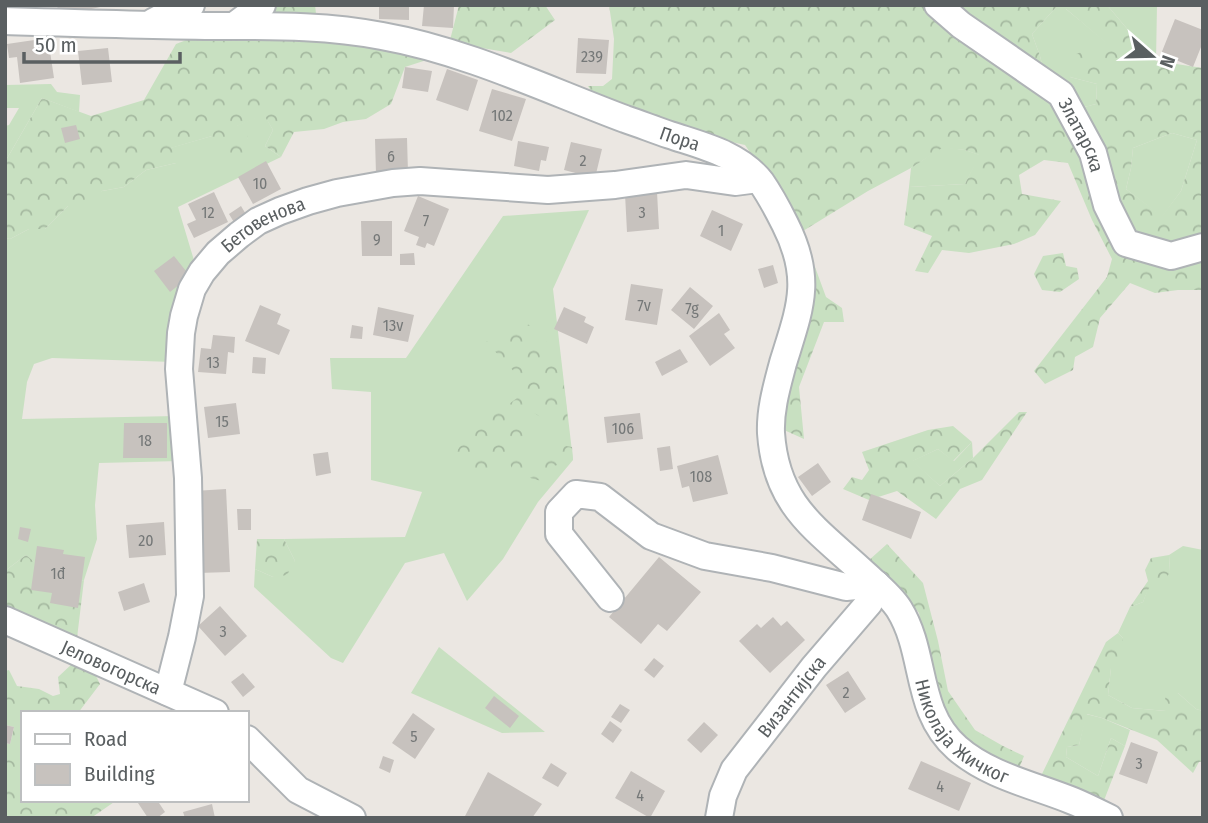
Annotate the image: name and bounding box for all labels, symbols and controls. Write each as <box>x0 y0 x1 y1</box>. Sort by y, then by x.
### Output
scale bar <box>24 21 180 65</box>
north arrow <box>1117 21 1187 91</box>
text: 50 m <box>35 32 77 58</box>
house number: 239 <box>581 47 603 66</box>
text: N <box>1155 52 1180 71</box>
street label: Златарска <box>1053 94 1109 175</box>
house number: 102 <box>491 106 513 125</box>
street label: Пора <box>657 121 703 156</box>
house number: 6 <box>387 147 395 166</box>
house number: 2 <box>579 151 587 170</box>
house number: 10 <box>253 174 267 193</box>
street label: Бетовенова <box>216 192 308 257</box>
house number: 12 <box>201 203 215 222</box>
house number: 3 <box>638 203 646 222</box>
house number: 7 <box>423 211 430 230</box>
house number: 1 <box>718 221 724 240</box>
house number: 9 <box>373 230 381 249</box>
house number: 7v <box>637 296 651 315</box>
house number: 7g <box>685 299 699 318</box>
house number: 13v <box>383 316 403 335</box>
house number: 13 <box>206 353 220 372</box>
house number: 15 <box>215 412 229 431</box>
house number: 106 <box>612 419 634 438</box>
house number: 18 <box>138 431 152 450</box>
house number: 108 <box>690 467 712 486</box>
house number: 20 <box>138 531 154 550</box>
house number: 1đ <box>51 564 66 583</box>
house number: 3 <box>219 622 227 641</box>
street label: Јеловогорска <box>57 635 164 700</box>
street label: Византијска <box>753 651 831 742</box>
street label: Николаја Жичког <box>910 677 1013 789</box>
house number: 2 <box>842 683 850 702</box>
legend <box>21 711 248 802</box>
text: Road <box>84 726 128 752</box>
house number: 5 <box>410 727 418 746</box>
house number: 3 <box>1135 754 1143 773</box>
text: Building <box>84 761 155 787</box>
house number: 4 <box>936 777 944 796</box>
house number: 4 <box>636 786 644 805</box>

